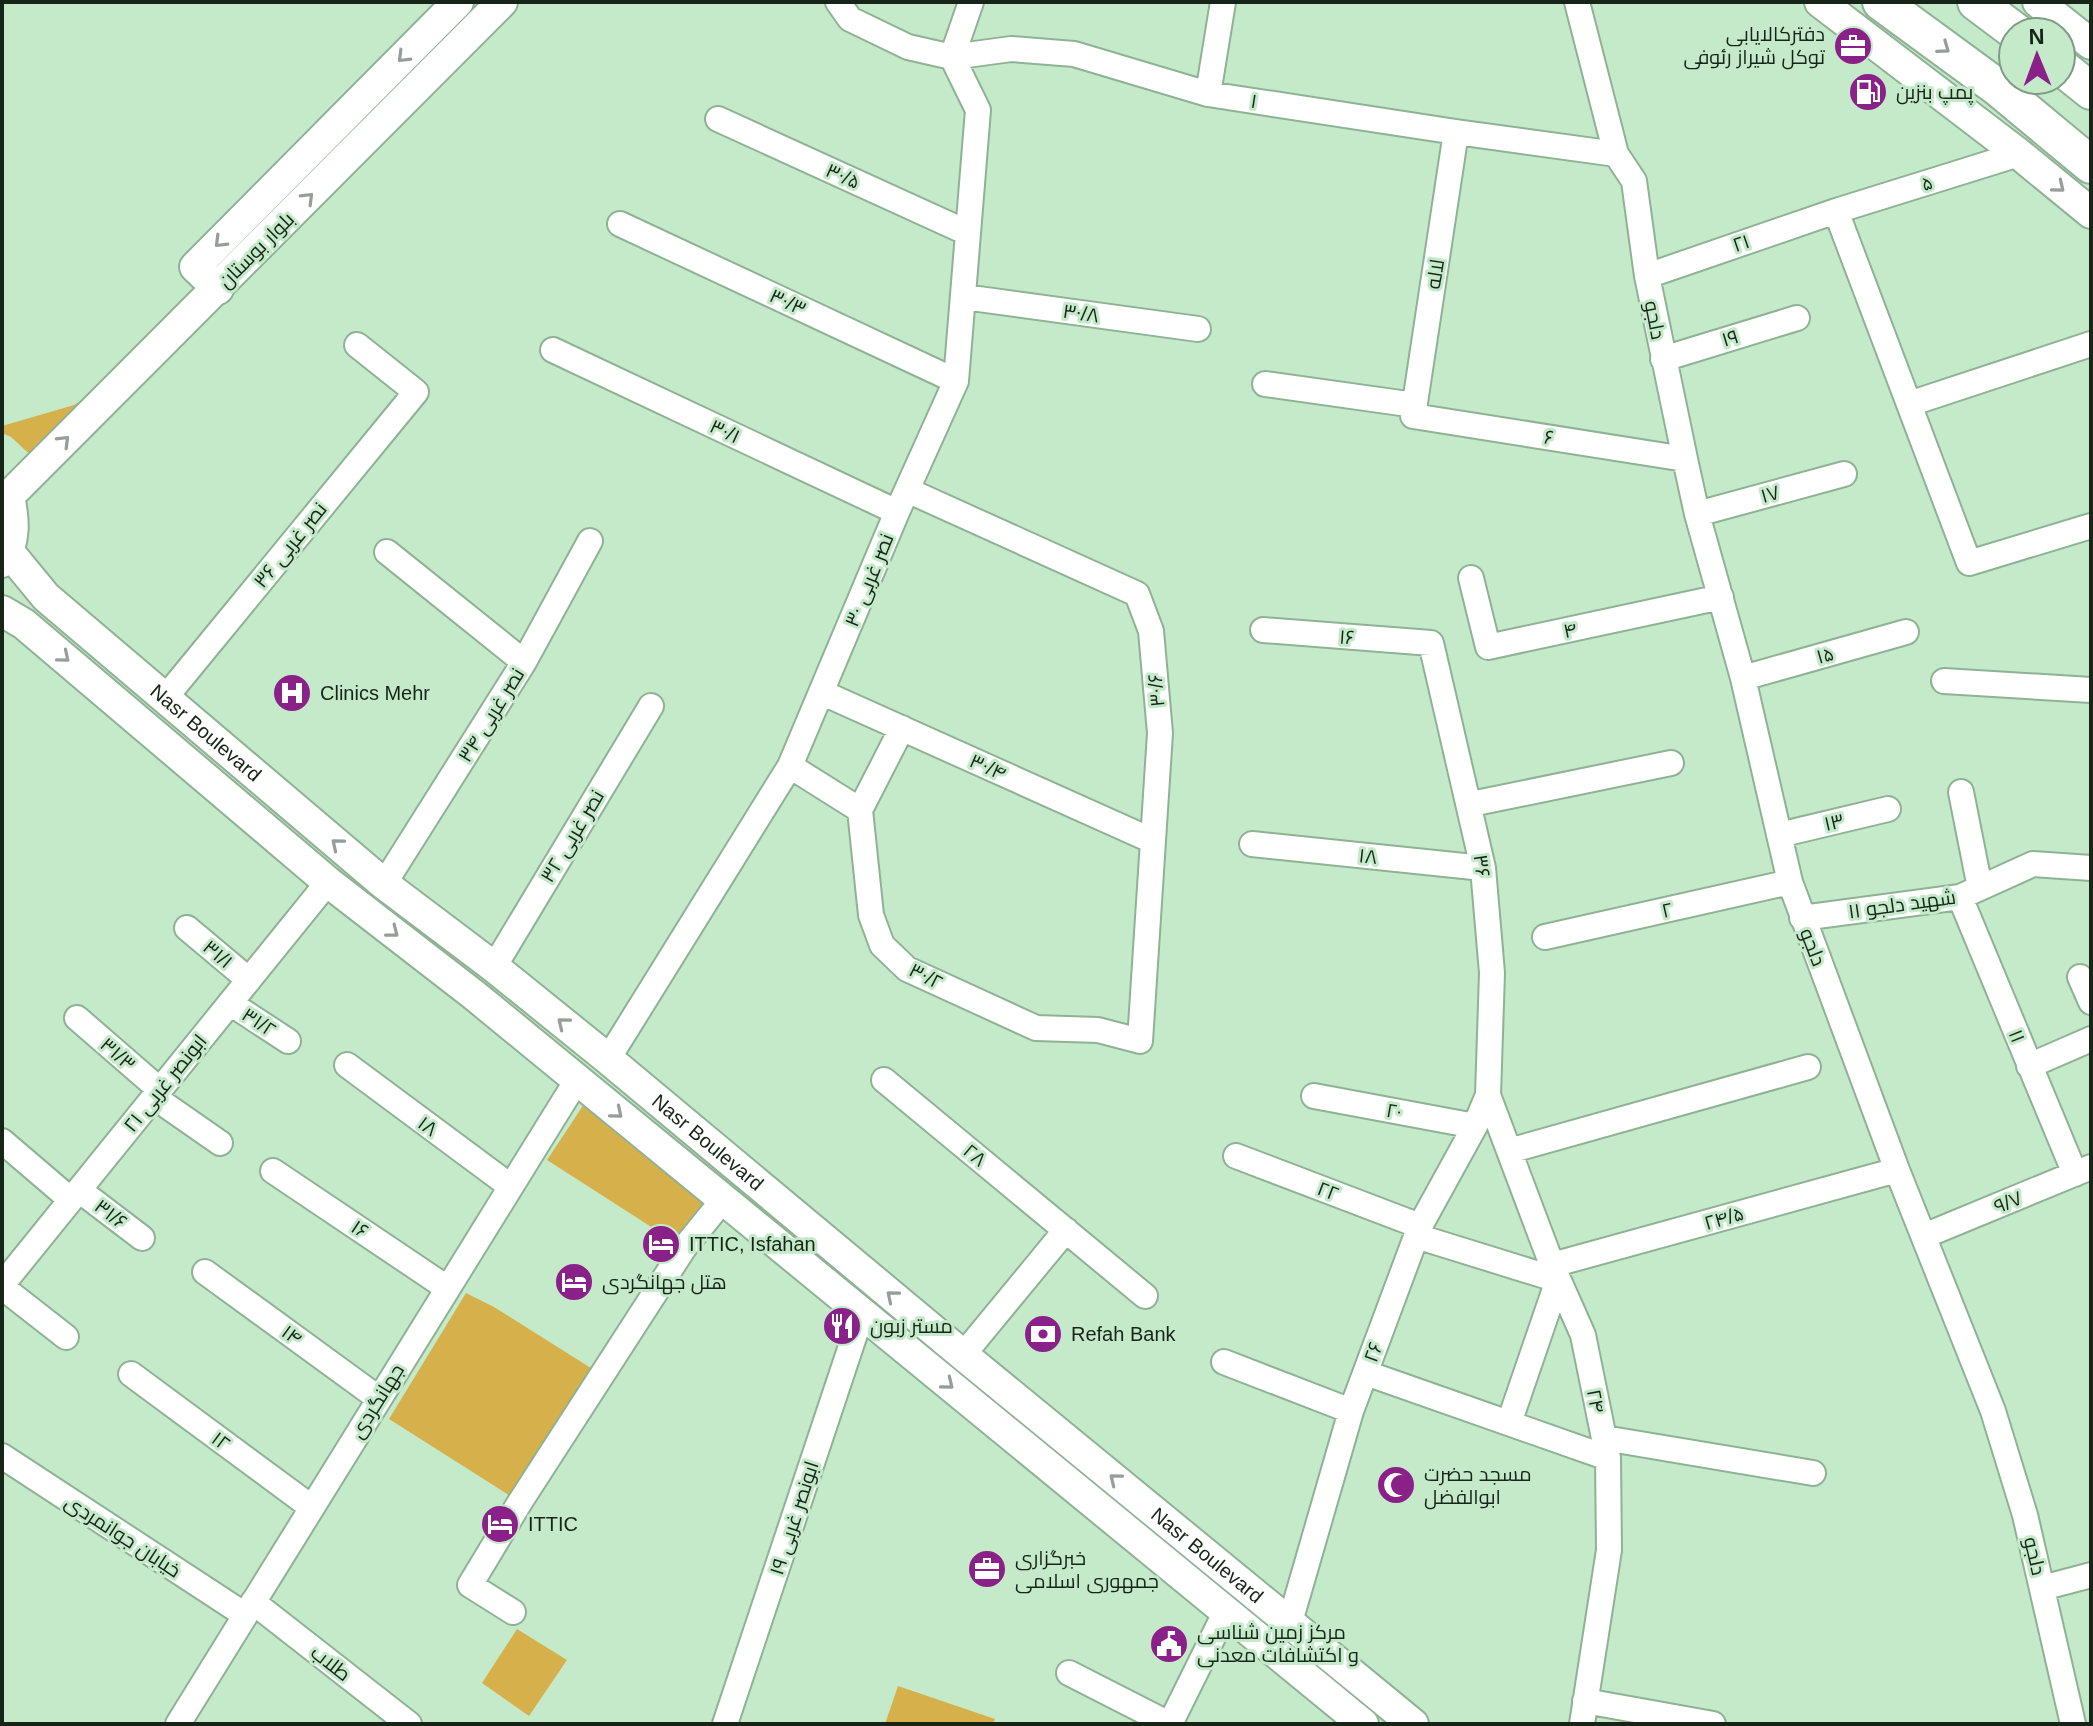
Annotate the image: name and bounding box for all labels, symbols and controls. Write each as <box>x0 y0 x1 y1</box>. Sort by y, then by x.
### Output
north arrow <box>1997 16 2077 96</box>
place label: دفترکالایابی توکل شیراز رئوفی <box>1683 23 1826 70</box>
text: N <box>2028 24 2045 49</box>
office icon: دفترکالایابی توکل شیراز رئوفی <box>1832 25 1874 67</box>
one-way arrow <box>1935 38 1950 53</box>
one-way arrow <box>398 48 413 62</box>
fuel station icon: پمپ بنزین <box>1847 71 1889 113</box>
place label: پمپ بنزین <box>1896 81 1974 105</box>
street label: ۱ <box>1249 90 1259 112</box>
street label: ۳۰/۵ <box>823 159 863 193</box>
street label: ۵ <box>1919 171 1935 195</box>
one-way arrow <box>2050 177 2064 192</box>
one-way arrow <box>299 193 313 207</box>
street label: بلوار بوستان <box>214 208 300 294</box>
street label: ۲۱ <box>1730 230 1752 256</box>
one-way arrow <box>215 233 229 247</box>
street label: لاله <box>1422 257 1448 291</box>
street label: ۳۰/۳ <box>766 284 810 320</box>
street label: دلجو <box>1640 299 1669 341</box>
street label: ۳۰/۸ <box>1061 300 1101 326</box>
street label: ۱۹ <box>1719 325 1741 351</box>
street label: ۳۰/۱ <box>707 415 743 447</box>
street label: ۶ <box>1543 425 1555 449</box>
one-way arrow <box>55 436 70 451</box>
street label: ۱۷ <box>1758 481 1782 507</box>
street label: نصر غربی ۳۶ <box>249 498 332 593</box>
street label: نصر غربی ۳۰ <box>840 530 899 630</box>
street label: ۴ <box>1561 618 1579 642</box>
street label: ۱۶ <box>1338 625 1356 649</box>
street label: ۱۵ <box>1814 642 1836 668</box>
one-way arrow <box>55 647 70 662</box>
street label: نصر غربی ۳۴ <box>453 664 530 767</box>
hospital icon: Clinics Mehr <box>271 672 313 714</box>
street label: ۳۰/۶ <box>1144 672 1168 708</box>
street label: Nasr Boulevard <box>146 680 266 786</box>
place label: Clinics Mehr <box>320 682 430 704</box>
street label: ۳۰/۴ <box>966 749 1010 785</box>
street label: نصر غربی ۳۲ <box>536 786 610 887</box>
street label: ۱۳ <box>1822 809 1846 835</box>
one-way arrow <box>332 839 347 854</box>
street label: ۱۸ <box>1358 844 1378 868</box>
street label: ۳۶ <box>1470 853 1494 879</box>
street label: شهید دلجو ۱۱ <box>1847 886 1958 924</box>
street label: ۲ <box>1659 898 1675 922</box>
one-way arrow <box>384 922 399 936</box>
street label: دلجو <box>1795 925 1830 969</box>
street label: ۳۱/۱ <box>199 935 237 973</box>
street label: ۳۰/۲ <box>906 958 946 994</box>
street label: ۳۱/۲ <box>238 1003 280 1041</box>
one-way arrow <box>558 1018 572 1033</box>
street label: ۱۱ <box>2004 1026 2030 1046</box>
street label: ابونصر غربی ۲۱ <box>119 1030 212 1137</box>
street label: ۳۱/۳ <box>96 1033 140 1075</box>
street label: Nasr Boulevard <box>648 1090 768 1195</box>
street label: ۲۰ <box>1384 1099 1404 1123</box>
one-way arrow <box>607 1103 622 1118</box>
street label: ۱۸ <box>414 1112 442 1140</box>
street label: ۲۸ <box>959 1139 991 1171</box>
street label: ۲۲ <box>1314 1177 1342 1205</box>
street label: ۹/۷ <box>1991 1186 2025 1218</box>
street label: ۳۱/۶ <box>90 1195 132 1233</box>
street label: ۲۴/۵ <box>1702 1202 1746 1234</box>
street label: ۱۶ <box>347 1215 373 1243</box>
hotel icon: ITTIC, Isfahan <box>640 1223 682 1265</box>
place label: ITTIC, Isfahan <box>689 1233 816 1255</box>
hotel icon: هتل جهانگردی <box>553 1261 595 1303</box>
place label: هتل جهانگردی <box>602 1271 727 1295</box>
one-way arrow <box>887 1291 902 1306</box>
restaurant icon: مستر زبون <box>821 1305 863 1347</box>
bank icon: Refah Bank <box>1022 1313 1064 1355</box>
place label: مستر زبون <box>870 1315 953 1339</box>
street label: ۱۴ <box>278 1320 306 1350</box>
place label: Refah Bank <box>1071 1323 1177 1345</box>
street label: ۲۶ <box>1359 1339 1387 1365</box>
street label: جهانگردی <box>346 1360 410 1443</box>
one-way arrow <box>939 1374 953 1389</box>
street label: ۲۴ <box>1583 1387 1609 1415</box>
street label: ۱۲ <box>208 1427 234 1455</box>
street label: ابونصر غربی ۱۹ <box>765 1458 825 1578</box>
place label: مسجد حضرت ابوالفضل <box>1424 1463 1532 1510</box>
mosque icon: مسجد حضرت ابوالفضل <box>1375 1464 1417 1506</box>
one-way arrow <box>1110 1474 1124 1489</box>
street label: خیابان جوانمردی <box>60 1490 185 1583</box>
hotel icon: ITTIC <box>479 1503 521 1545</box>
street label: Nasr Boulevard <box>1147 1503 1268 1607</box>
place label: ITTIC <box>528 1513 578 1535</box>
street label: دلجو <box>2019 1535 2050 1578</box>
place label: خبرگزاری جمهوری اسلامی <box>1015 1547 1159 1594</box>
office icon: خبرگزاری جمهوری اسلامی <box>966 1548 1008 1590</box>
place label: مرکز زمین شناسی و اکتشافات معدنی <box>1197 1621 1359 1668</box>
public building icon: مرکز زمین شناسی و اکتشافات معدنی <box>1148 1623 1190 1665</box>
street label: طلاب <box>307 1641 355 1685</box>

